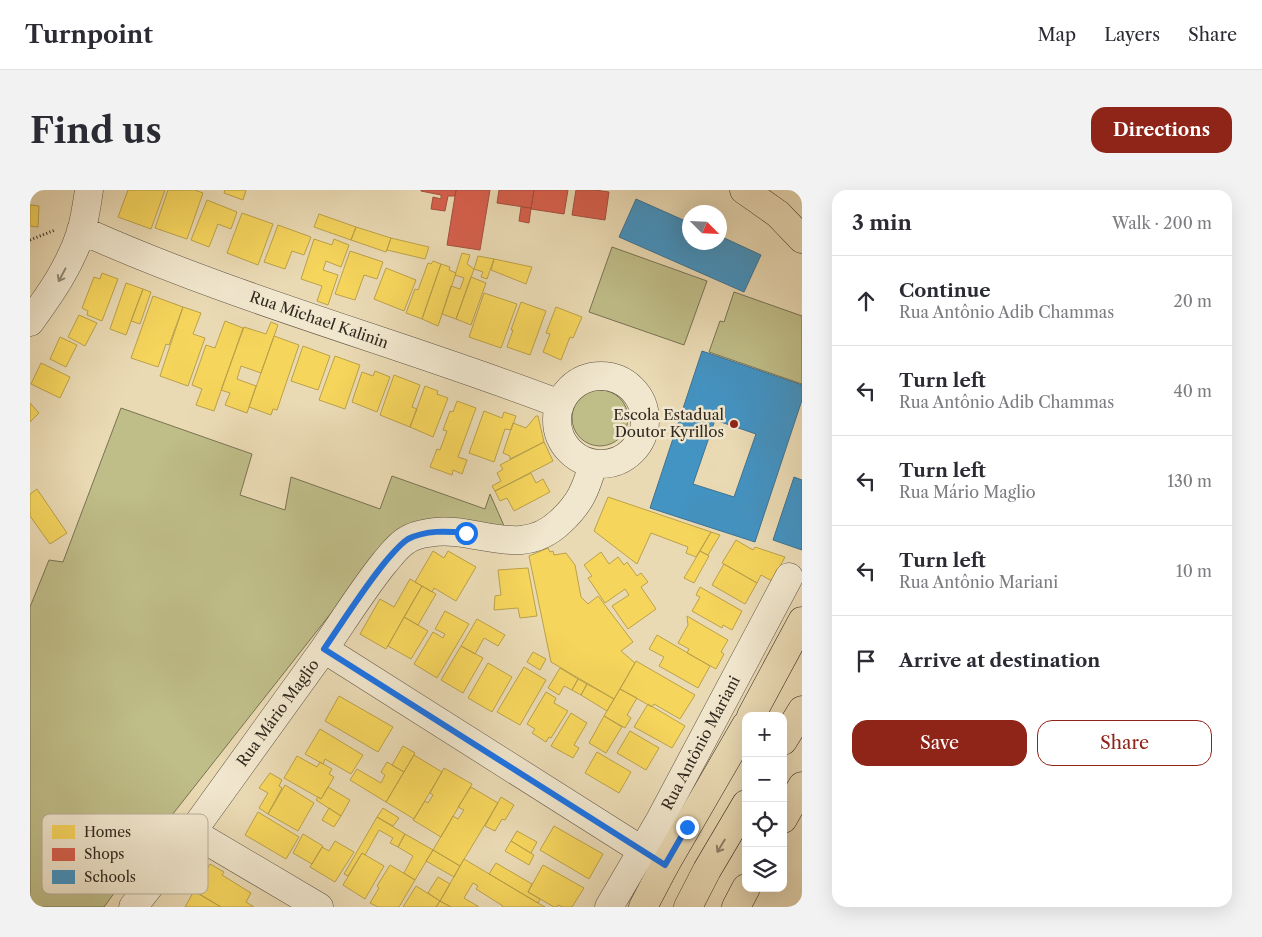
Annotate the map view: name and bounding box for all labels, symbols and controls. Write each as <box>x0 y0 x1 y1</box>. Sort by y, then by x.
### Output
text: Turnpoint <box>25 20 153 49</box>
text: Map <box>1038 24 1076 46</box>
text: Layers <box>1104 24 1160 46</box>
text: Share <box>1188 24 1237 46</box>
button: Directions <box>1091 107 1232 153</box>
text: Find us <box>30 109 162 152</box>
north arrow <box>682 205 727 250</box>
text: 3 min <box>852 210 912 235</box>
text: Walk · 200 m <box>1112 213 1212 233</box>
one-way arrow <box>57 267 66 282</box>
text: Continue <box>899 279 991 302</box>
street label: Rua Michael Kalinin <box>247 287 392 352</box>
icon: ahead <box>852 287 880 315</box>
text: 20 m <box>1173 291 1212 311</box>
text: Rua Antônio Adib Chammas <box>899 302 1114 322</box>
text: Turn left <box>899 369 986 392</box>
icon: left <box>852 377 880 405</box>
text: 40 m <box>1173 381 1212 401</box>
text: Rua Antônio Adib Chammas <box>899 392 1114 412</box>
place label: Escola Estadual Doutor Kyrillos <box>613 405 725 441</box>
marker: Escola Estadual Doutor Kyrillos <box>728 418 740 430</box>
text: Turn left <box>899 459 986 482</box>
icon: left <box>852 467 880 495</box>
text: 130 m <box>1167 471 1212 491</box>
text: Rua Mário Maglio <box>899 482 1036 502</box>
route start <box>455 522 478 545</box>
text: Turn left <box>899 549 986 572</box>
icon: left <box>852 557 880 585</box>
text: 10 m <box>1176 561 1212 581</box>
text: Rua Antônio Mariani <box>899 572 1058 592</box>
icon: arrive <box>852 647 880 675</box>
text: Arrive at destination <box>899 649 1100 672</box>
street label: Rua Mário Maglio <box>232 655 323 770</box>
street label: Rua Antônio Mariani <box>657 672 744 813</box>
map controls <box>742 712 787 892</box>
button: + <box>742 712 787 757</box>
button: Save <box>852 720 1027 766</box>
button: Share <box>1037 720 1212 766</box>
button: − <box>742 757 787 802</box>
button: locate <box>742 802 787 847</box>
legend <box>42 814 208 894</box>
route end <box>676 816 699 839</box>
text: Homes <box>84 823 131 841</box>
one-way arrow <box>715 838 725 853</box>
text: Shops <box>84 845 124 863</box>
button: layers <box>742 847 787 892</box>
text: Schools <box>84 868 136 886</box>

